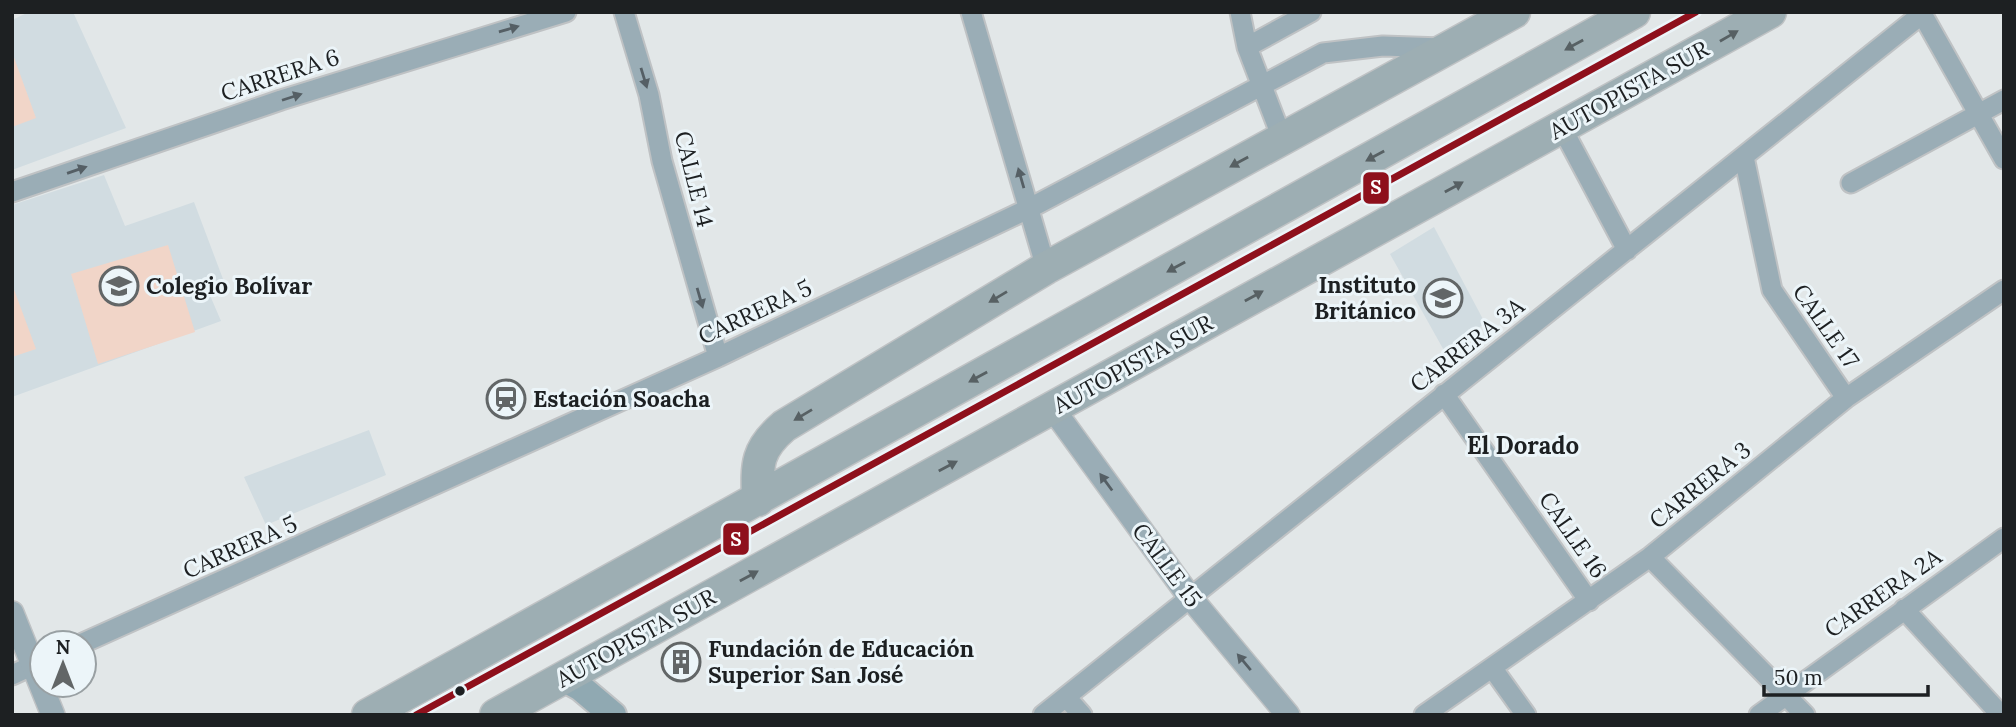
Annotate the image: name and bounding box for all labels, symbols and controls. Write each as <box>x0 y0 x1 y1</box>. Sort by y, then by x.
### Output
one-way arrow <box>499 24 520 34</box>
one-way arrow <box>1719 29 1738 42</box>
street label: AUTOPISTA SUR <box>1543 33 1714 146</box>
one-way arrow <box>1564 39 1584 51</box>
street label: CARRERA 6 <box>217 42 343 107</box>
one-way arrow <box>639 67 649 88</box>
one-way arrow <box>282 91 303 101</box>
street label: CALLE 14 <box>669 128 720 230</box>
one-way arrow <box>1365 150 1385 162</box>
one-way arrow <box>1229 156 1249 168</box>
one-way arrow <box>66 164 87 175</box>
one-way arrow <box>1016 168 1026 189</box>
line badge: S <box>1362 171 1390 205</box>
text: S <box>1370 175 1382 199</box>
one-way arrow <box>1444 181 1463 193</box>
one-way arrow <box>1166 260 1186 272</box>
school or university icon: Colegio Bolívar <box>98 265 140 307</box>
place label: Instituto Británico <box>1314 270 1416 325</box>
place label: Colegio Bolívar <box>146 271 312 300</box>
street label: CARRERA 5 <box>693 273 816 350</box>
school or university icon: Instituto Británico <box>1422 277 1464 319</box>
street label: CALLE 17 <box>1787 278 1866 374</box>
one-way arrow <box>696 287 706 308</box>
one-way arrow <box>1245 290 1264 302</box>
one-way arrow <box>988 291 1007 303</box>
street label: CARRERA 3A <box>1404 291 1530 398</box>
street label: AUTOPISTA SUR <box>1047 307 1218 420</box>
one-way arrow <box>968 371 987 383</box>
station icon: Estación Soacha <box>485 378 527 420</box>
place label: Estación Soacha <box>533 384 710 413</box>
one-way arrow <box>793 408 812 421</box>
district label: El Dorado <box>1467 430 1579 461</box>
street label: CARRERA 3 <box>1643 435 1756 534</box>
one-way arrow <box>938 460 958 472</box>
one-way arrow <box>1099 473 1113 491</box>
street label: CALLE 16 <box>1533 486 1614 584</box>
street label: CARRERA 5 <box>178 508 301 585</box>
street label: CALLE 15 <box>1126 517 1209 613</box>
line badge: S <box>722 522 750 556</box>
text: S <box>730 527 742 551</box>
street label: CARRERA 2A <box>1819 541 1947 644</box>
one-way arrow <box>739 570 759 582</box>
street label: AUTOPISTA SUR <box>550 581 721 694</box>
north arrow <box>28 629 98 699</box>
place label: Fundación de Educación Superior San José <box>708 634 974 689</box>
text: N <box>56 635 71 659</box>
building icon: Fundación de Educación Superior San José <box>660 641 702 683</box>
one-way arrow <box>1237 654 1252 671</box>
scale bar <box>1764 654 1928 698</box>
text: 50 m <box>1774 664 1823 691</box>
unlabelled marker <box>453 684 467 698</box>

